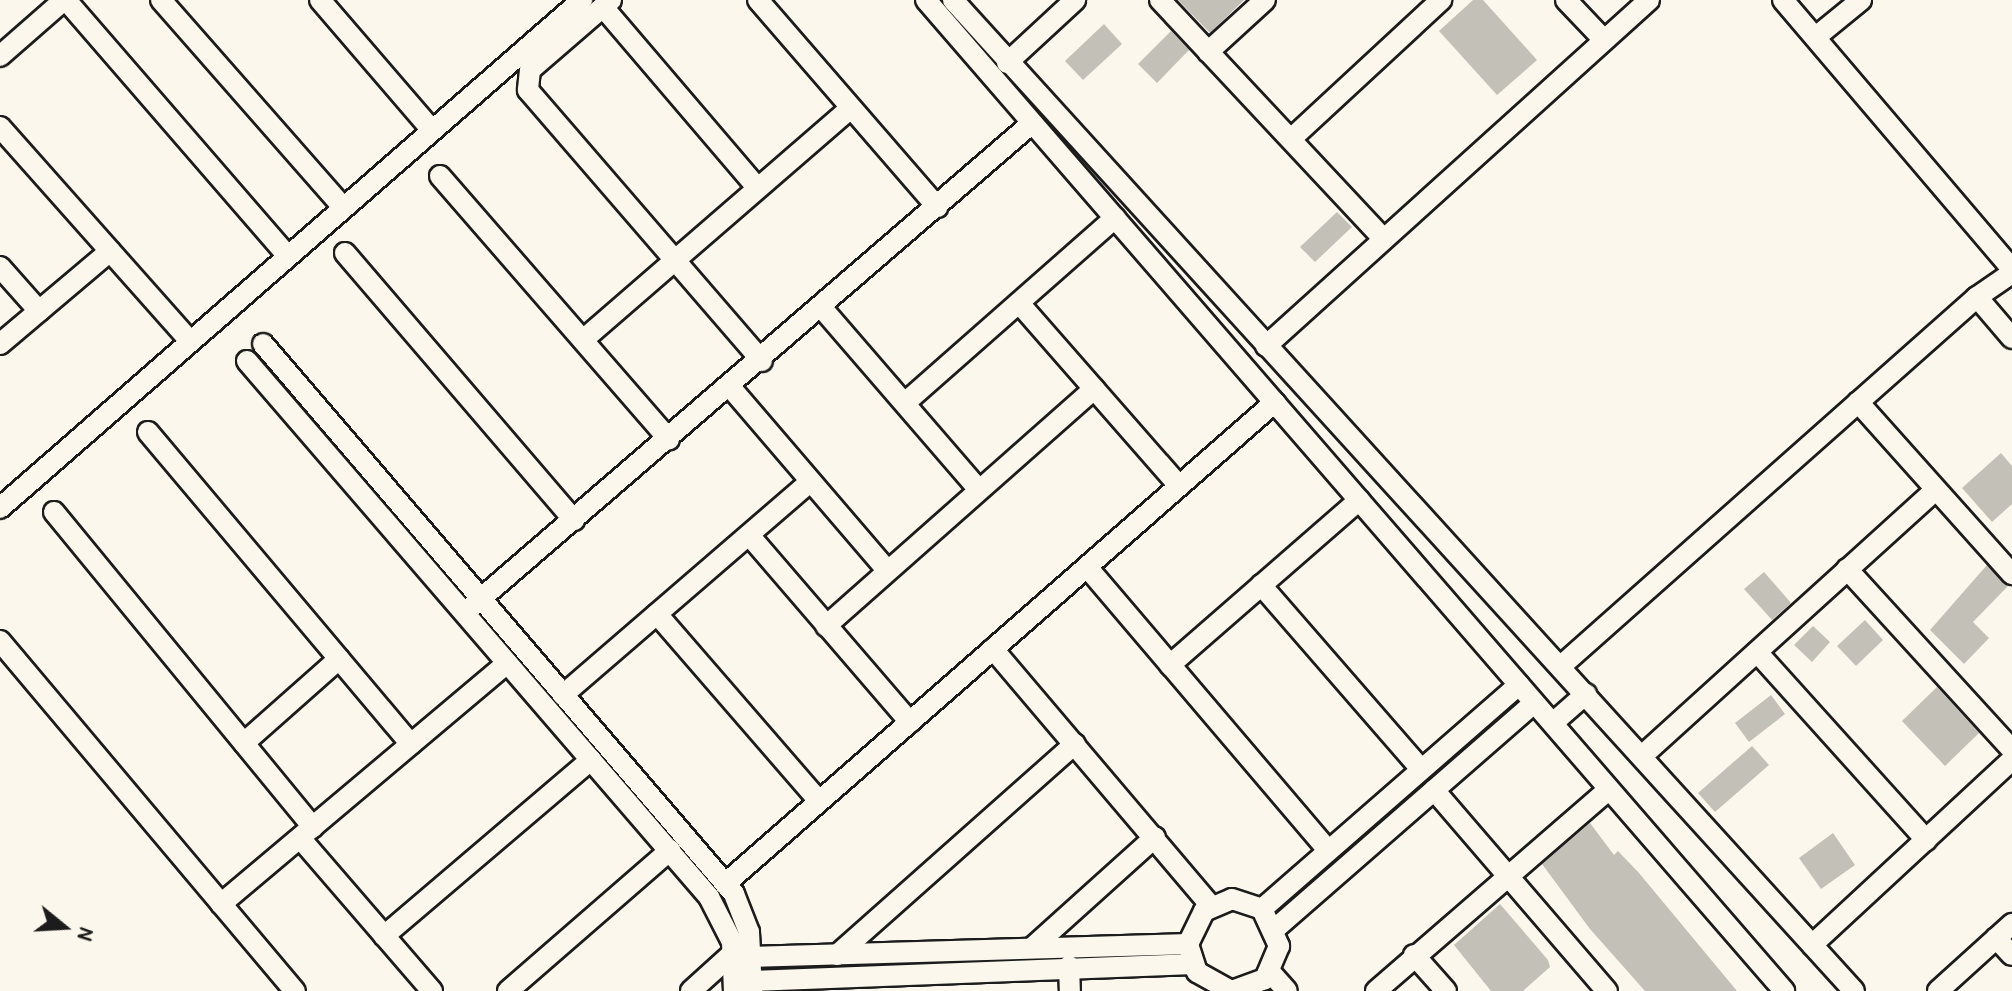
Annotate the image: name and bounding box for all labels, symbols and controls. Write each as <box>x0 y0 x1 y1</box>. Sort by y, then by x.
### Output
north arrow <box>24 887 104 967</box>
text: N <box>71 924 103 945</box>

